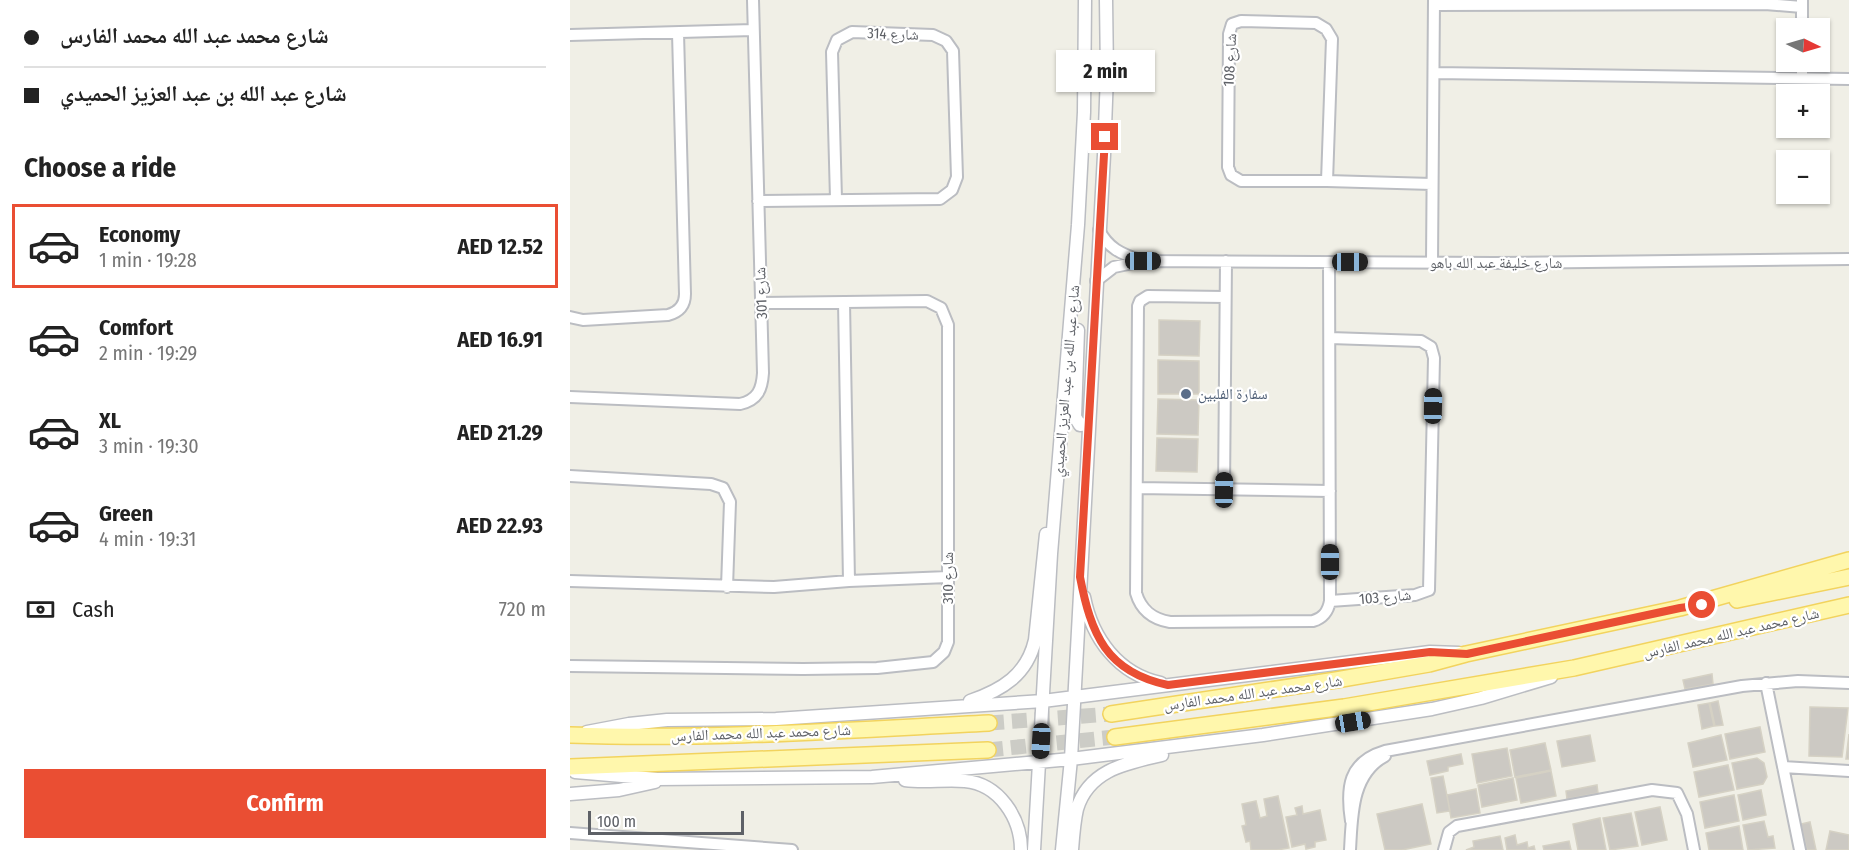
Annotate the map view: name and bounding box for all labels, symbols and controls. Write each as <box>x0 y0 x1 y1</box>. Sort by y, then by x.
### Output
north arrow <box>1776 18 1830 72</box>
map controls <box>1776 18 1830 204</box>
text: شارع محمد عبد الله محمد الفارس <box>60 22 329 49</box>
street label: شارع 314 <box>867 24 919 45</box>
street label: شارع 108 <box>1220 33 1241 87</box>
callout: 2 min <box>1056 50 1154 92</box>
text: 2 min <box>1083 59 1128 83</box>
text: شارع عبد الله بن عبد العزيز الحميدي <box>60 80 347 107</box>
button: + <box>1776 84 1830 138</box>
route end <box>1091 123 1118 150</box>
button: − <box>1776 150 1830 204</box>
text: Choose a ride <box>24 152 176 184</box>
icon: car <box>27 219 81 273</box>
text: Economy <box>99 221 180 248</box>
text: AED 12.52 <box>457 233 543 260</box>
text: 1 min · 19:28 <box>99 248 197 272</box>
car <box>1125 252 1161 270</box>
car <box>1332 253 1368 271</box>
street label: شارع خليفة عبد الله باهو <box>1430 254 1562 273</box>
street label: شارع 301 <box>751 266 772 319</box>
street label: شارع عبد الله بن عبد العزيز الحميدي <box>1049 284 1086 478</box>
icon: car <box>27 312 81 366</box>
text: Comfort <box>99 314 173 341</box>
text: AED 16.91 <box>457 326 543 353</box>
text: 2 min · 19:29 <box>99 341 197 365</box>
place label: سفارة الفلبين <box>1198 385 1268 404</box>
marker: سفارة الفلبين <box>1179 387 1193 401</box>
car <box>1424 388 1442 424</box>
icon: car <box>27 405 81 459</box>
text: XL <box>99 407 121 434</box>
text: AED 21.29 <box>457 419 543 446</box>
text: 3 min · 19:30 <box>99 434 199 458</box>
car <box>1215 472 1233 508</box>
icon: car <box>27 498 81 552</box>
text: Green <box>99 500 153 527</box>
text: AED 22.93 <box>457 512 543 539</box>
text: 4 min · 19:31 <box>99 527 196 551</box>
car <box>1321 544 1339 580</box>
street label: شارع 310 <box>939 552 958 604</box>
street label: شارع 103 <box>1358 586 1412 609</box>
route start <box>1688 591 1715 618</box>
icon: cash <box>24 593 57 626</box>
text: Cash <box>72 596 115 623</box>
text: 720 m <box>499 597 546 621</box>
street label: شارع محمد عبد الله محمد الفارس <box>1641 604 1821 663</box>
street label: شارع محمد عبد الله محمد الفارس <box>1163 672 1344 715</box>
car <box>1334 710 1372 734</box>
street label: شارع محمد عبد الله محمد الفارس <box>671 721 851 746</box>
car <box>1031 723 1051 759</box>
button: Confirm <box>24 769 546 838</box>
scale bar <box>588 808 744 836</box>
text: 100 m <box>597 812 636 831</box>

